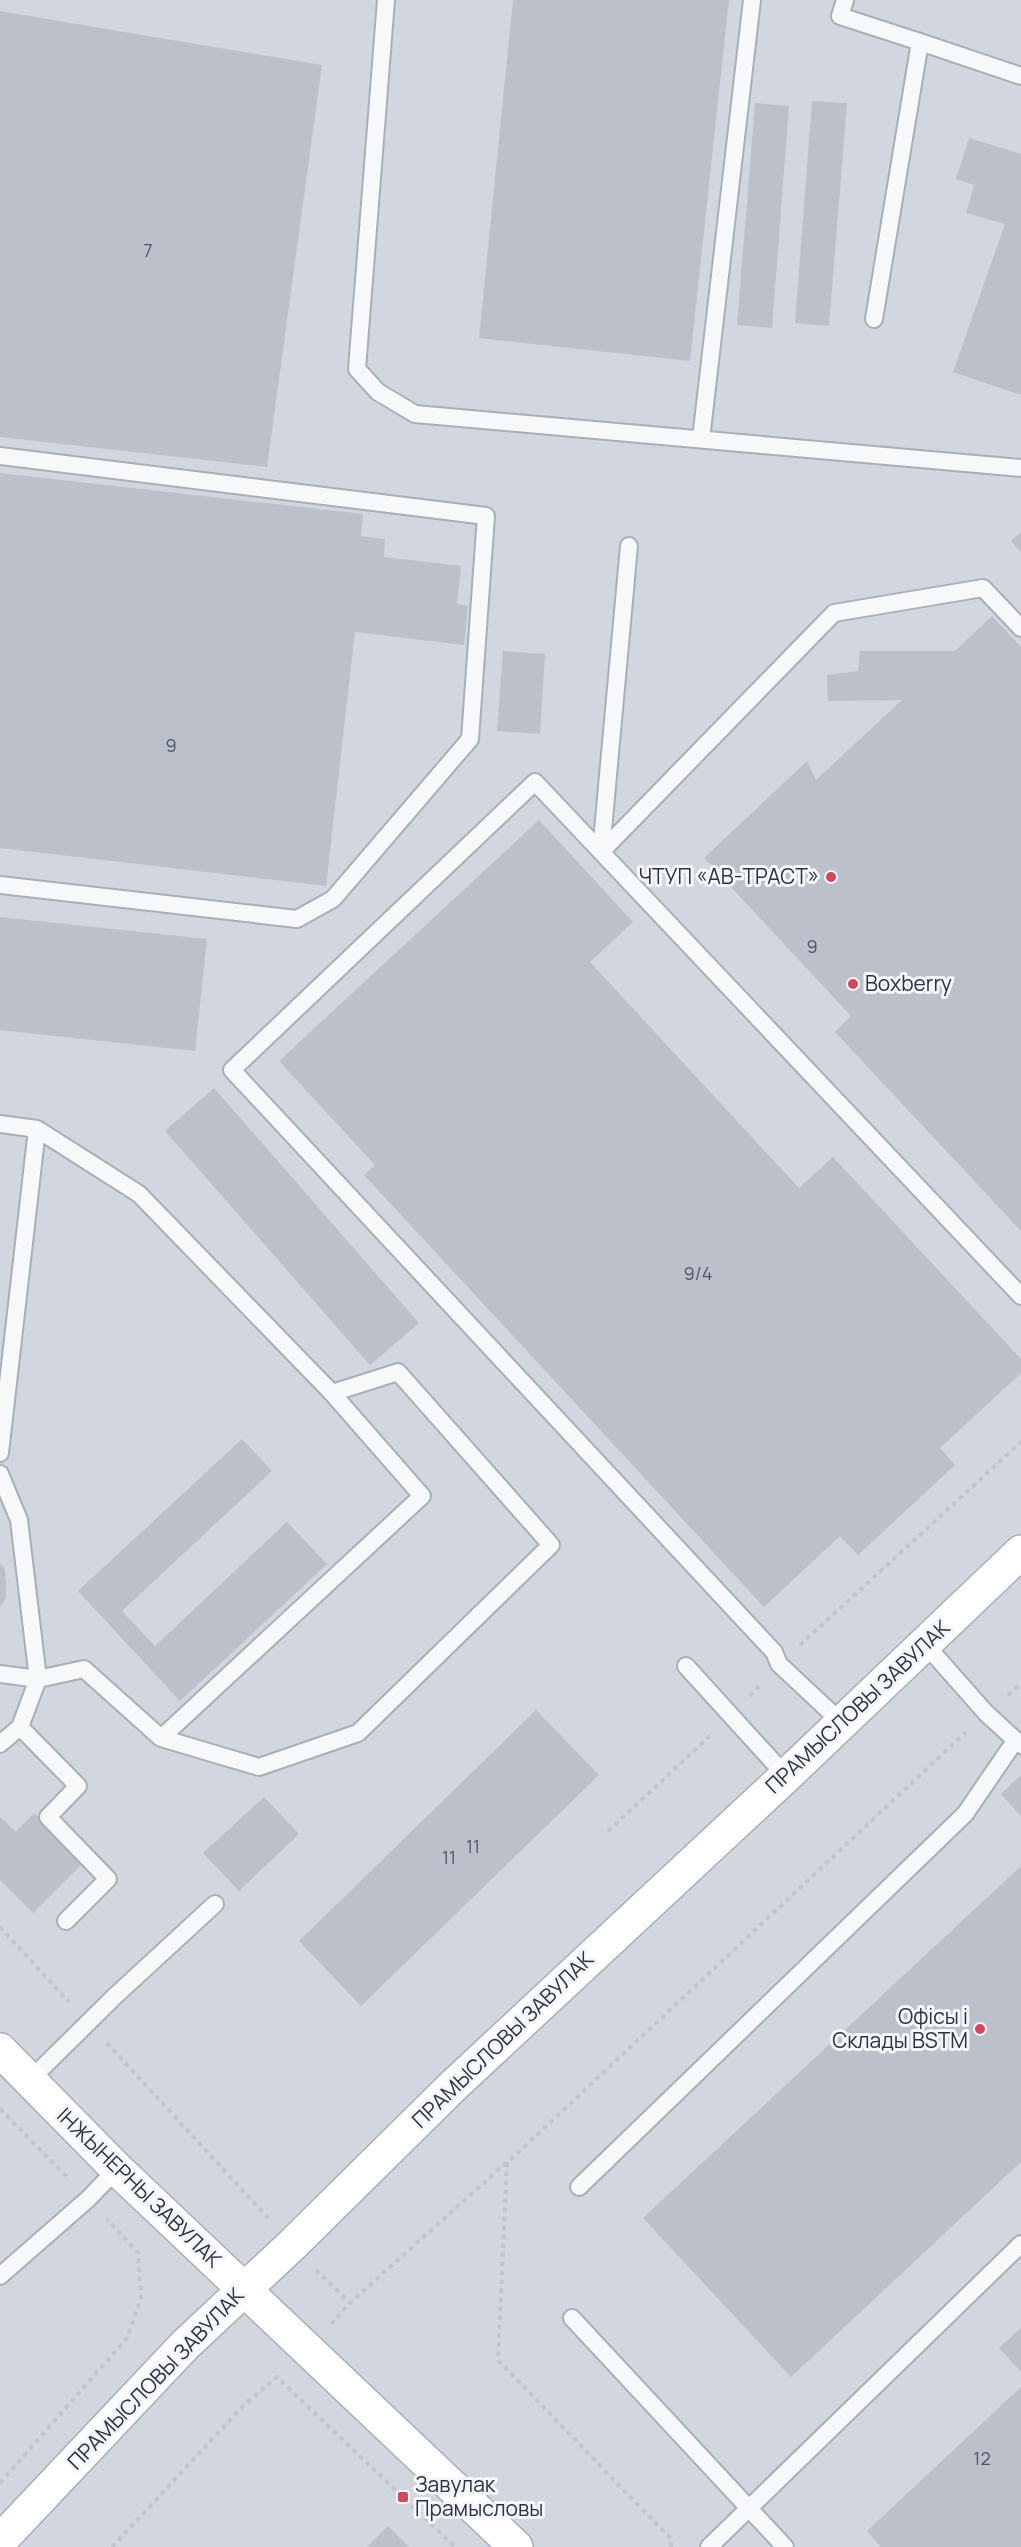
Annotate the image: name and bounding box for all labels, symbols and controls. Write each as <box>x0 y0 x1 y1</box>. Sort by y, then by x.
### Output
house number: 7 <box>143 238 153 262</box>
house number: 9 <box>165 733 177 757</box>
place label: ЧТУП «АВ-ТРАСТ» <box>638 862 819 890</box>
marker: ЧТУП «АВ-ТРАСТ» <box>824 870 838 884</box>
house number: 9 <box>806 934 818 958</box>
place label: Boxberry <box>865 969 952 997</box>
marker: Boxberry <box>846 977 860 991</box>
house number: 9/4 <box>684 1261 712 1285</box>
street label: ПРАМЫСЛОВЫ ЗАВУЛАК <box>759 1613 956 1799</box>
house number: 11 <box>466 1834 480 1858</box>
house number: 11 <box>442 1845 456 1869</box>
street label: ПРАМЫСЛОВЫ ЗАВУЛАК <box>405 1945 600 2134</box>
place label: Офісы і Склады BSTM <box>832 2002 968 2054</box>
marker: Офісы і Склады BSTM <box>973 2022 987 2036</box>
street label: ІНЖЫНЕРНЫ ЗАВУЛАК <box>51 2101 228 2274</box>
street label: ПРАМЫСЛОВЫ ЗАВУЛАК <box>61 2281 250 2475</box>
house number: 12 <box>973 2446 991 2470</box>
place label: Завулак Прамысловы <box>415 2470 543 2522</box>
marker: Завулак Прамысловы <box>396 2490 410 2504</box>

